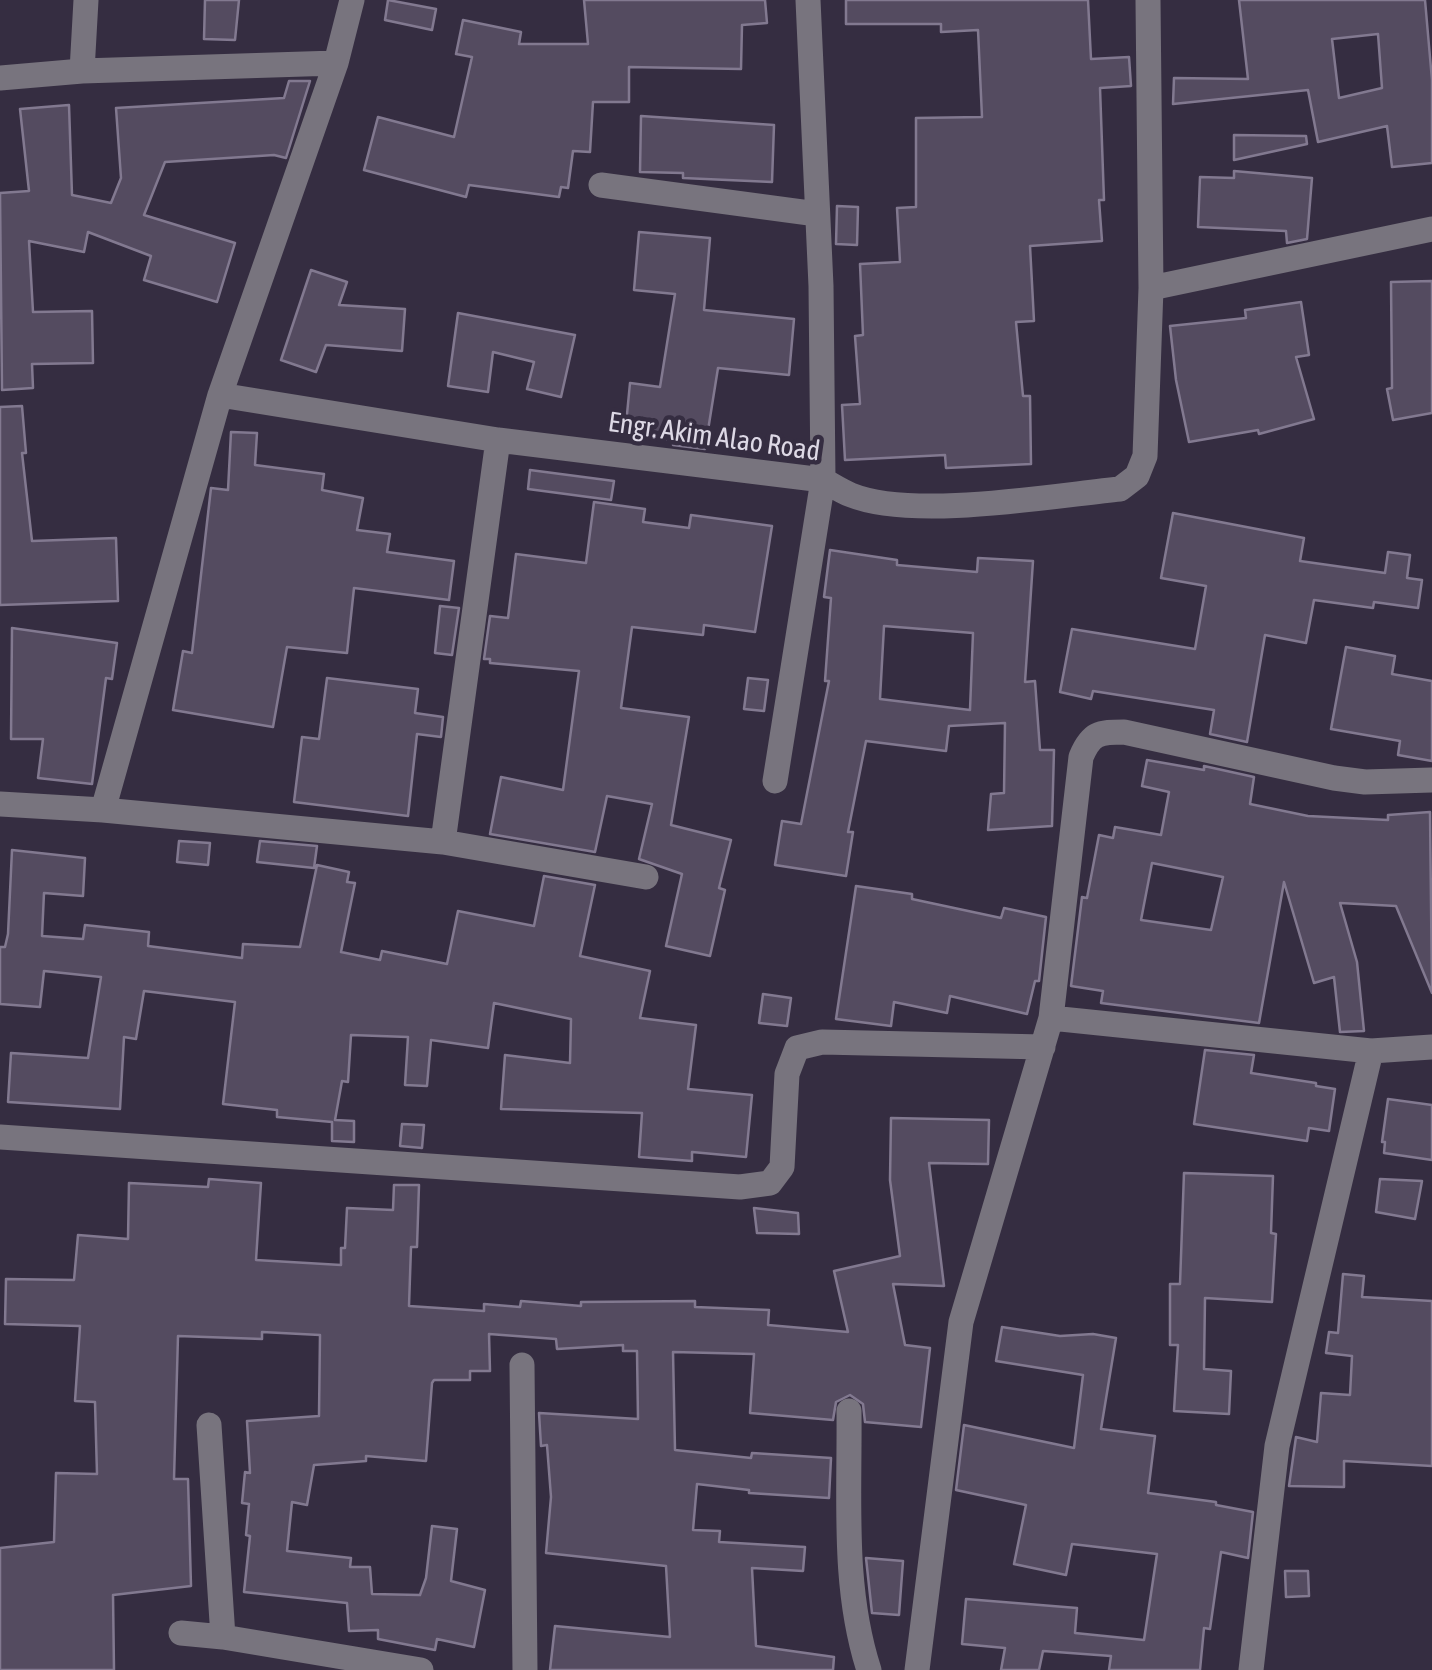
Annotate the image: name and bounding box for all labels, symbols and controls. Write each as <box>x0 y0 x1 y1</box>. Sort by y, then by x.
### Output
street label: Engr. Akim Alao Road <box>606 405 822 469</box>

